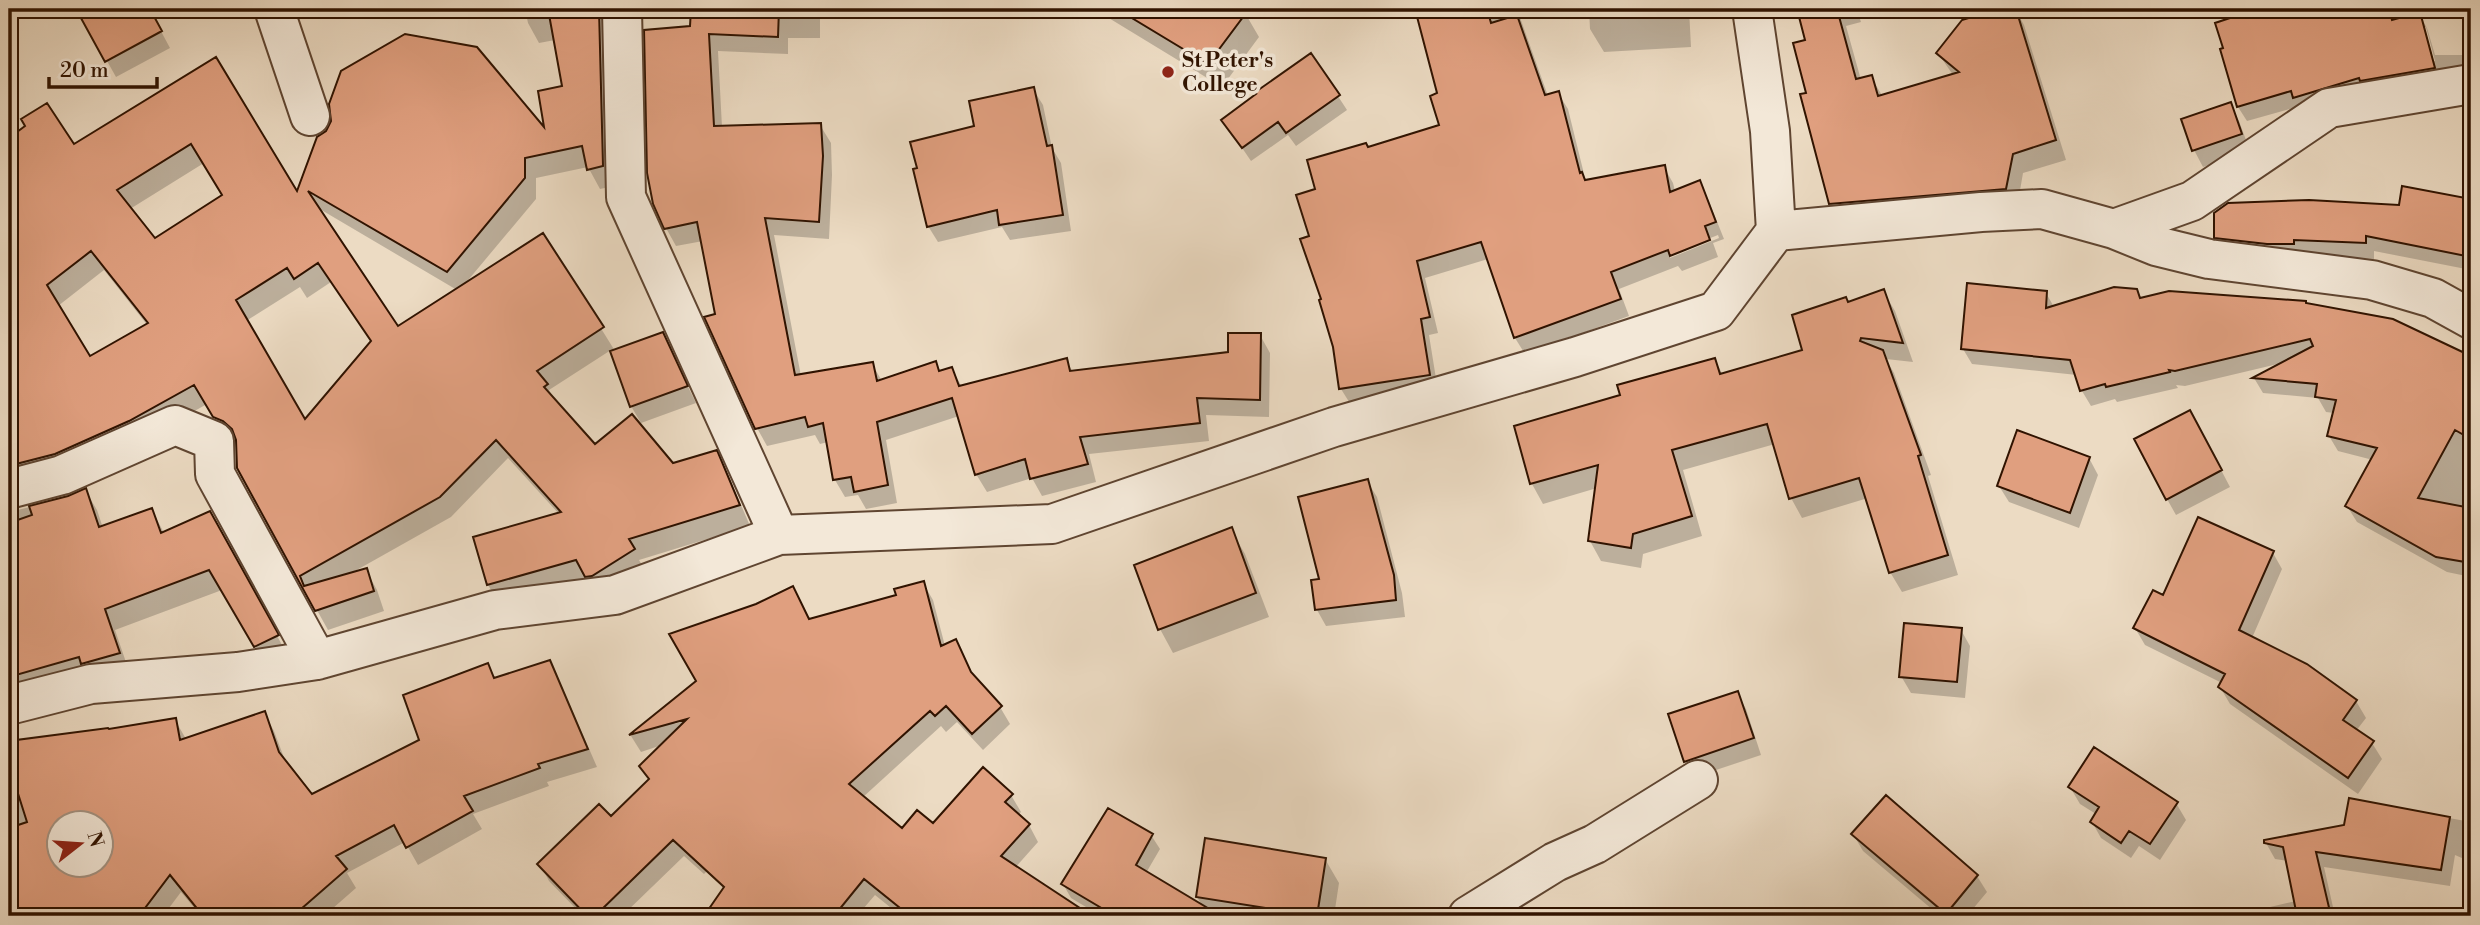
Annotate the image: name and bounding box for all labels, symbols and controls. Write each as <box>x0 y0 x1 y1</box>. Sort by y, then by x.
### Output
scale bar <box>49 46 158 90</box>
place label: St Peter's College <box>1182 48 1273 98</box>
text: 20 m <box>60 58 109 84</box>
marker: St Peter's College <box>1160 64 1176 80</box>
north arrow <box>46 810 116 880</box>
text: N <box>82 829 109 850</box>

